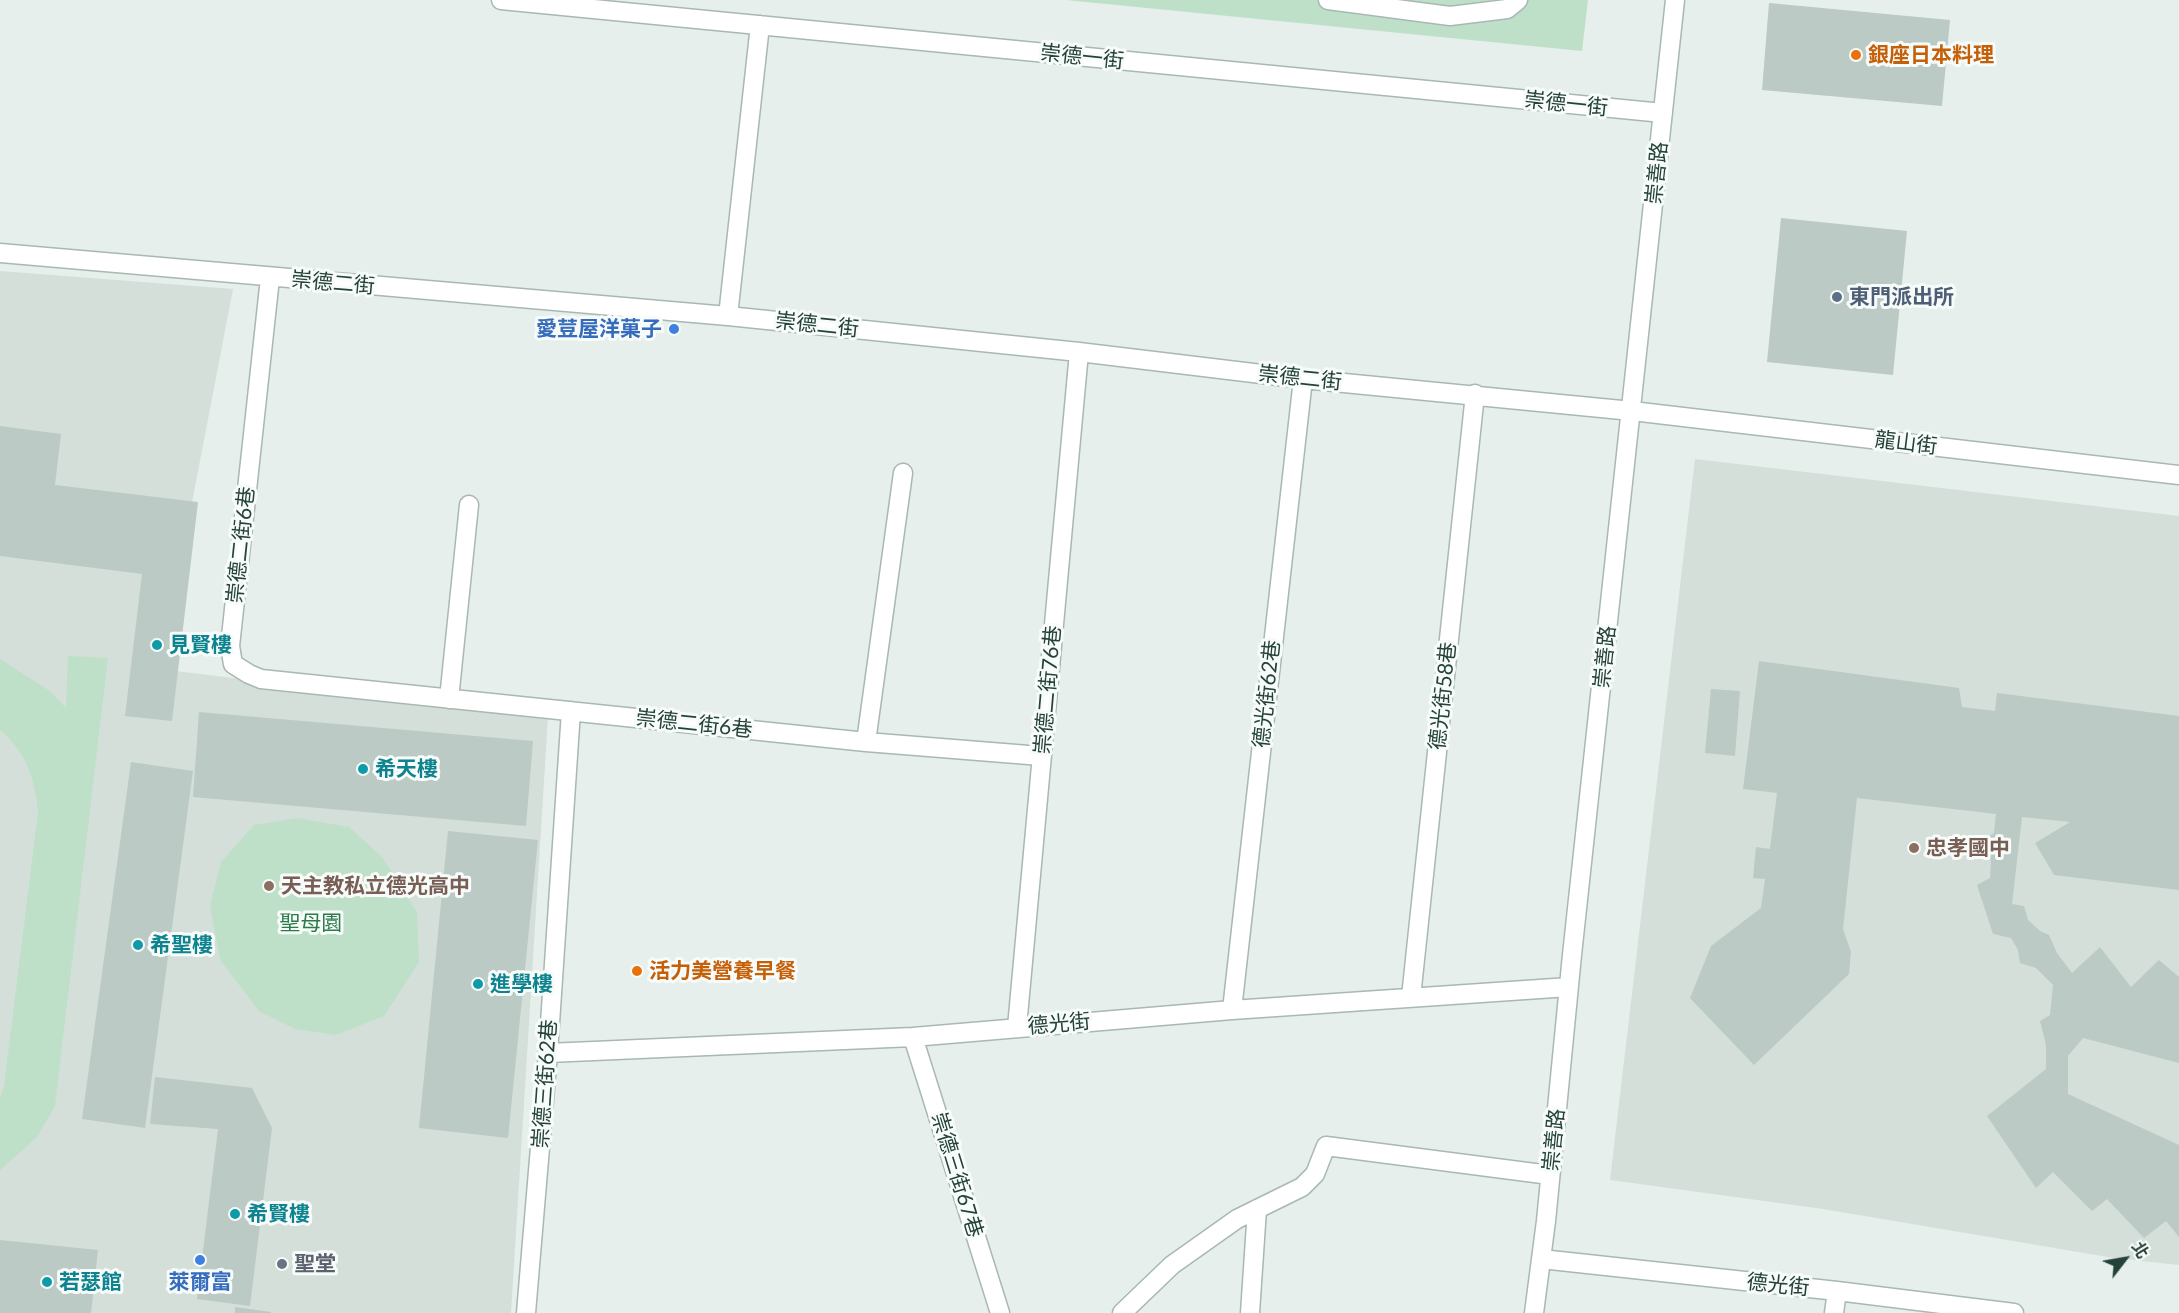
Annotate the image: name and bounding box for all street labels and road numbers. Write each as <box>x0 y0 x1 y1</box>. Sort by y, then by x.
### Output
street label: 崇德一街 <box>1039 40 1125 74</box>
street label: 崇德一街 <box>1523 87 1609 121</box>
street label: 崇善路 <box>1641 140 1673 206</box>
street label: 崇德二街 <box>290 267 376 299</box>
street label: 崇德二街 <box>774 308 860 342</box>
street label: 崇德二街 <box>1257 361 1343 395</box>
street label: 龍山街 <box>1873 427 1939 459</box>
street label: 崇德二街6巷 <box>222 485 260 605</box>
street label: 崇德二街76巷 <box>1030 624 1066 756</box>
street label: 崇善路 <box>1589 624 1621 690</box>
street label: 德光街62巷 <box>1249 639 1285 749</box>
street label: 德光街58巷 <box>1425 641 1461 751</box>
street label: 崇德二街6巷 <box>634 705 754 743</box>
street label: 德光街 <box>1027 1009 1091 1039</box>
street label: 崇德三街62巷 <box>528 1019 562 1149</box>
street label: 崇善路 <box>1538 1107 1570 1173</box>
street label: 崇德三街67巷 <box>926 1109 988 1241</box>
street label: 德光街 <box>1745 1269 1811 1301</box>

